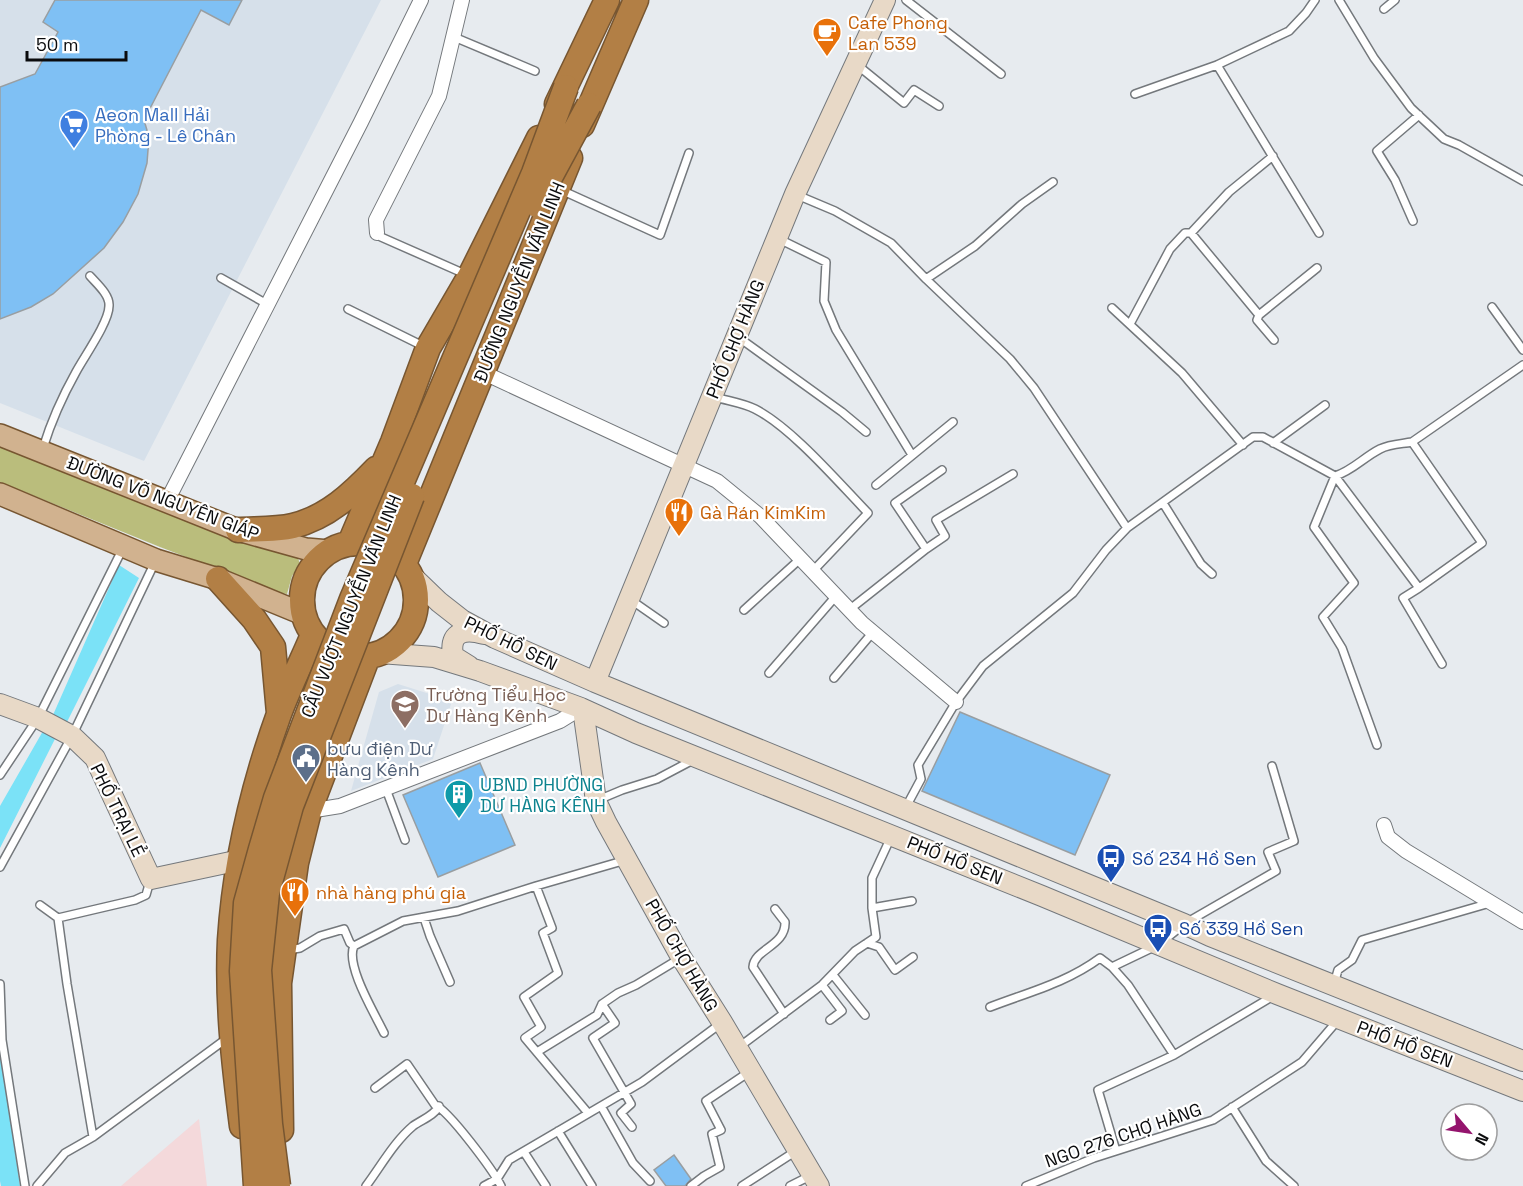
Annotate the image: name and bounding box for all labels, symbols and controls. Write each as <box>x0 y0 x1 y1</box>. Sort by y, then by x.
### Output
place label: Cafe Phong Lan 539 <box>848 11 948 55</box>
cafe icon: Cafe Phong Lan 539 <box>811 16 843 58</box>
scale bar <box>27 24 126 62</box>
text: 50 m <box>36 33 78 56</box>
place label: Aeon Mall Hải Phòng - Lê Chân <box>95 103 236 147</box>
supermarket icon: Aeon Mall Hải Phòng - Lê Chân <box>58 108 90 150</box>
street label: ĐƯỜNG NGUYỄN VĂN LINH <box>467 178 570 386</box>
street label: PHỐ CHỢ HÀNG <box>701 276 769 402</box>
street label: ĐƯỜNG VÕ NGUYÊN GIÁP <box>64 451 263 545</box>
street label: CẦU VƯỢT NGUYỄN VĂN LINH <box>295 491 406 721</box>
restaurant icon: Gà Rán KimKim <box>663 496 695 538</box>
place label: Gà Rán KimKim <box>700 501 826 524</box>
street label: PHỐ HỒ SEN <box>461 611 561 675</box>
place label: Trường Tiểu Học Dư Hàng Kênh <box>426 683 566 727</box>
school or university icon: Trường Tiểu Học Dư Hàng Kênh <box>389 688 421 730</box>
place label: bưu điện Dư Hàng Kênh <box>327 737 433 781</box>
public building icon: bưu điện Dư Hàng Kênh <box>290 742 322 784</box>
street label: PHỐ TRẠI LẺ <box>86 760 150 860</box>
place label: UBND PHƯỜNG DƯ HÀNG KÊNH <box>480 773 606 817</box>
building icon: UBND PHƯỜNG DƯ HÀNG KÊNH <box>443 778 475 820</box>
street label: PHỐ HỒ SEN <box>904 830 1006 890</box>
bus stop icon: Số 234 Hồ Sen <box>1095 842 1127 884</box>
place label: Số 234 Hồ Sen <box>1132 847 1257 870</box>
restaurant icon: nhà hàng phú gia <box>279 876 311 918</box>
place label: nhà hàng phú gia <box>316 881 466 904</box>
street label: PHỐ CHỢ HÀNG <box>640 895 724 1015</box>
bus stop icon: Số 339 Hồ Sen <box>1142 912 1174 954</box>
place label: Số 339 Hồ Sen <box>1179 917 1303 940</box>
street label: PHỐ HỒ SEN <box>1354 1015 1456 1073</box>
street label: NGO 276 CHỢ HÀNG <box>1042 1097 1204 1173</box>
north arrow <box>1439 1102 1499 1162</box>
text: N <box>1470 1129 1493 1149</box>

